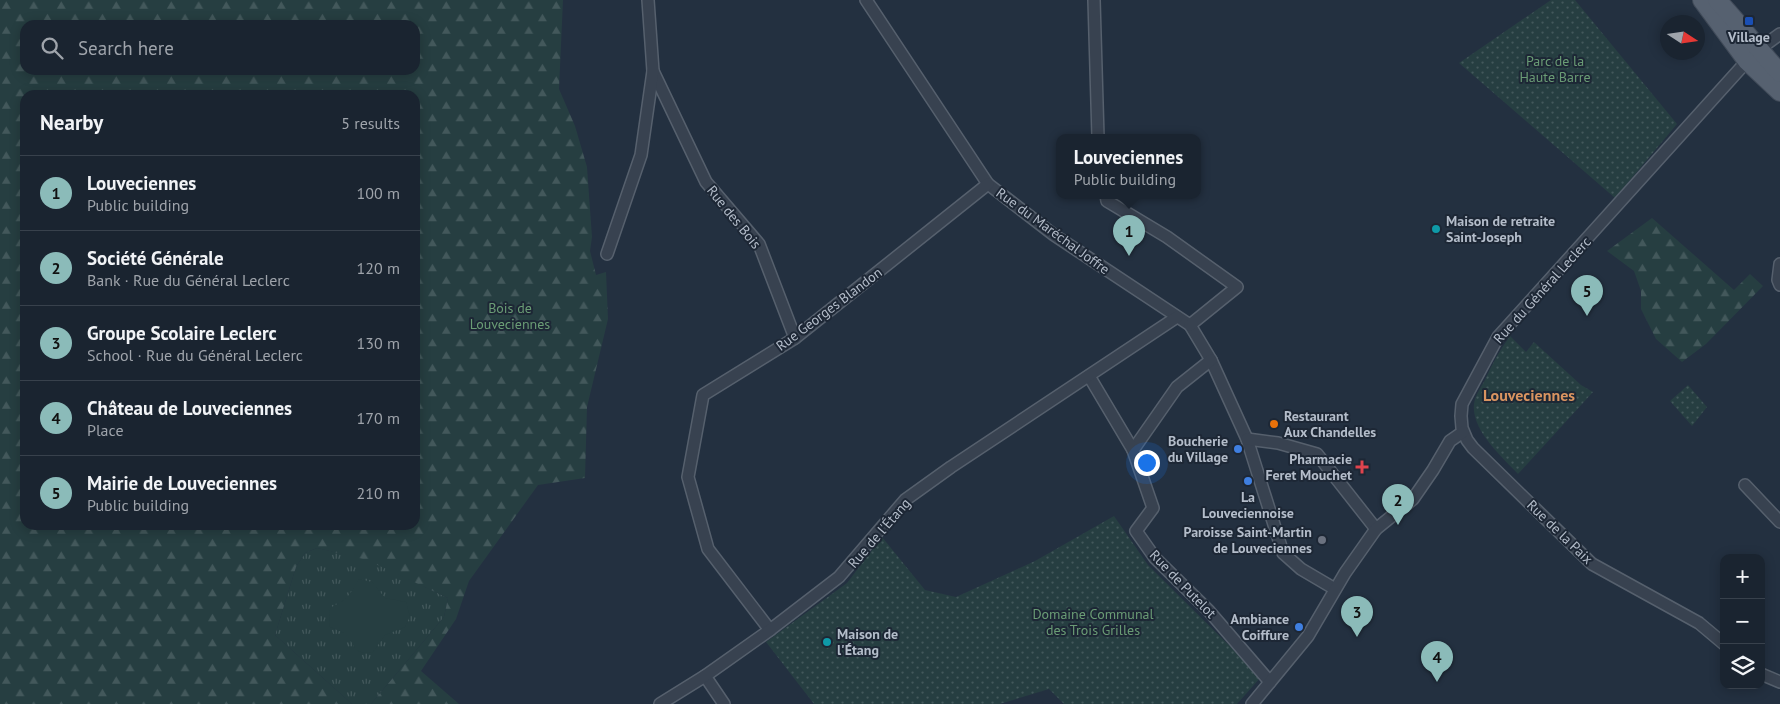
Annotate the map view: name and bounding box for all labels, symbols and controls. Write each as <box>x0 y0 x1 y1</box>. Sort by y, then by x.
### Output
north arrow <box>1660 15 1705 60</box>
marker: Village <box>1743 15 1755 27</box>
search box <box>20 20 420 75</box>
place label: Village <box>1727 28 1770 46</box>
icon: search <box>38 34 66 62</box>
text: Search here <box>78 36 174 60</box>
park label: Parc de la Haute Barre <box>1519 52 1591 86</box>
text: Nearby <box>40 109 103 136</box>
text: 5 results <box>341 113 400 133</box>
popup <box>1056 134 1201 199</box>
text: Louveciennes <box>1074 145 1183 169</box>
text: Public building <box>1074 169 1176 189</box>
text: Louveciennes <box>87 171 196 195</box>
street label: Rue des Bois <box>703 182 765 252</box>
text: 1 <box>51 183 61 203</box>
text: 100 m <box>357 183 400 203</box>
street label: Rue du Maréchal Joffre <box>993 184 1113 278</box>
text: Public building <box>87 195 189 215</box>
place label: Maison de retraite Saint-Joseph <box>1446 212 1555 246</box>
pin: 1 <box>1113 215 1145 256</box>
marker: Maison de retraite Saint-Joseph <box>1430 223 1442 235</box>
street label: Rue du Général Leclerc <box>1489 233 1595 347</box>
text: Société Générale <box>87 246 224 270</box>
text: 2 <box>51 258 61 278</box>
text: 120 m <box>357 258 400 278</box>
street label: Rue Georges Blandon <box>772 263 886 355</box>
text: Bank · Rue du Général Leclerc <box>87 270 290 290</box>
pin: 5 <box>1571 275 1603 316</box>
park label: Bois de Louveciennes <box>470 299 550 333</box>
text: Groupe Scolaire Leclerc <box>87 321 277 345</box>
text: 3 <box>51 333 61 353</box>
text: 130 m <box>357 333 400 353</box>
text: School · Rue du Général Leclerc <box>87 345 303 365</box>
district label: Louveciennes <box>1483 385 1575 405</box>
text: Château de Louveciennes <box>87 396 292 420</box>
place label: Restaurant Aux Chandelles <box>1284 407 1376 441</box>
text: 4 <box>51 408 61 428</box>
text: 170 m <box>357 408 400 428</box>
marker: Restaurant Aux Chandelles <box>1268 418 1280 430</box>
text: Place <box>87 420 124 440</box>
place label: Boucherie du Village <box>1168 432 1228 466</box>
marker: Boucherie du Village <box>1232 443 1244 455</box>
your location <box>1134 450 1160 476</box>
place label: Pharmacie Feret Mouchet <box>1265 450 1352 484</box>
marker: Pharmacie Feret Mouchet <box>1356 461 1368 473</box>
text: Mairie de Louveciennes <box>87 471 277 495</box>
marker: La Louveciennoise <box>1242 475 1254 487</box>
text: 5 <box>51 483 61 503</box>
text: 210 m <box>357 483 400 503</box>
pin: 2 <box>1382 484 1414 525</box>
place label: La Louveciennoise <box>1202 488 1294 522</box>
street label: Rue de l'Étang <box>844 494 914 572</box>
text: Public building <box>87 495 189 515</box>
street label: Rue de la Paix <box>1523 496 1597 568</box>
place label: Paroisse Saint-Martin de Louveciennes <box>1184 523 1312 557</box>
marker: Paroisse Saint-Martin de Louveciennes <box>1316 534 1328 546</box>
street label: Rue de Putelot <box>1146 546 1220 622</box>
map controls <box>1720 554 1765 689</box>
button: + <box>1720 554 1765 599</box>
pin: 3 <box>1341 596 1373 637</box>
button: − <box>1720 599 1765 644</box>
park label: Domaine Communal des Trois Grilles <box>1032 605 1154 639</box>
place label: Ambiance Coiffure <box>1230 610 1289 644</box>
marker: Ambiance Coiffure <box>1293 621 1305 633</box>
place label: Maison de l'Étang <box>837 625 898 659</box>
marker: Maison de l'Étang <box>821 636 833 648</box>
pin: 4 <box>1421 641 1453 682</box>
button: layers <box>1720 644 1765 689</box>

